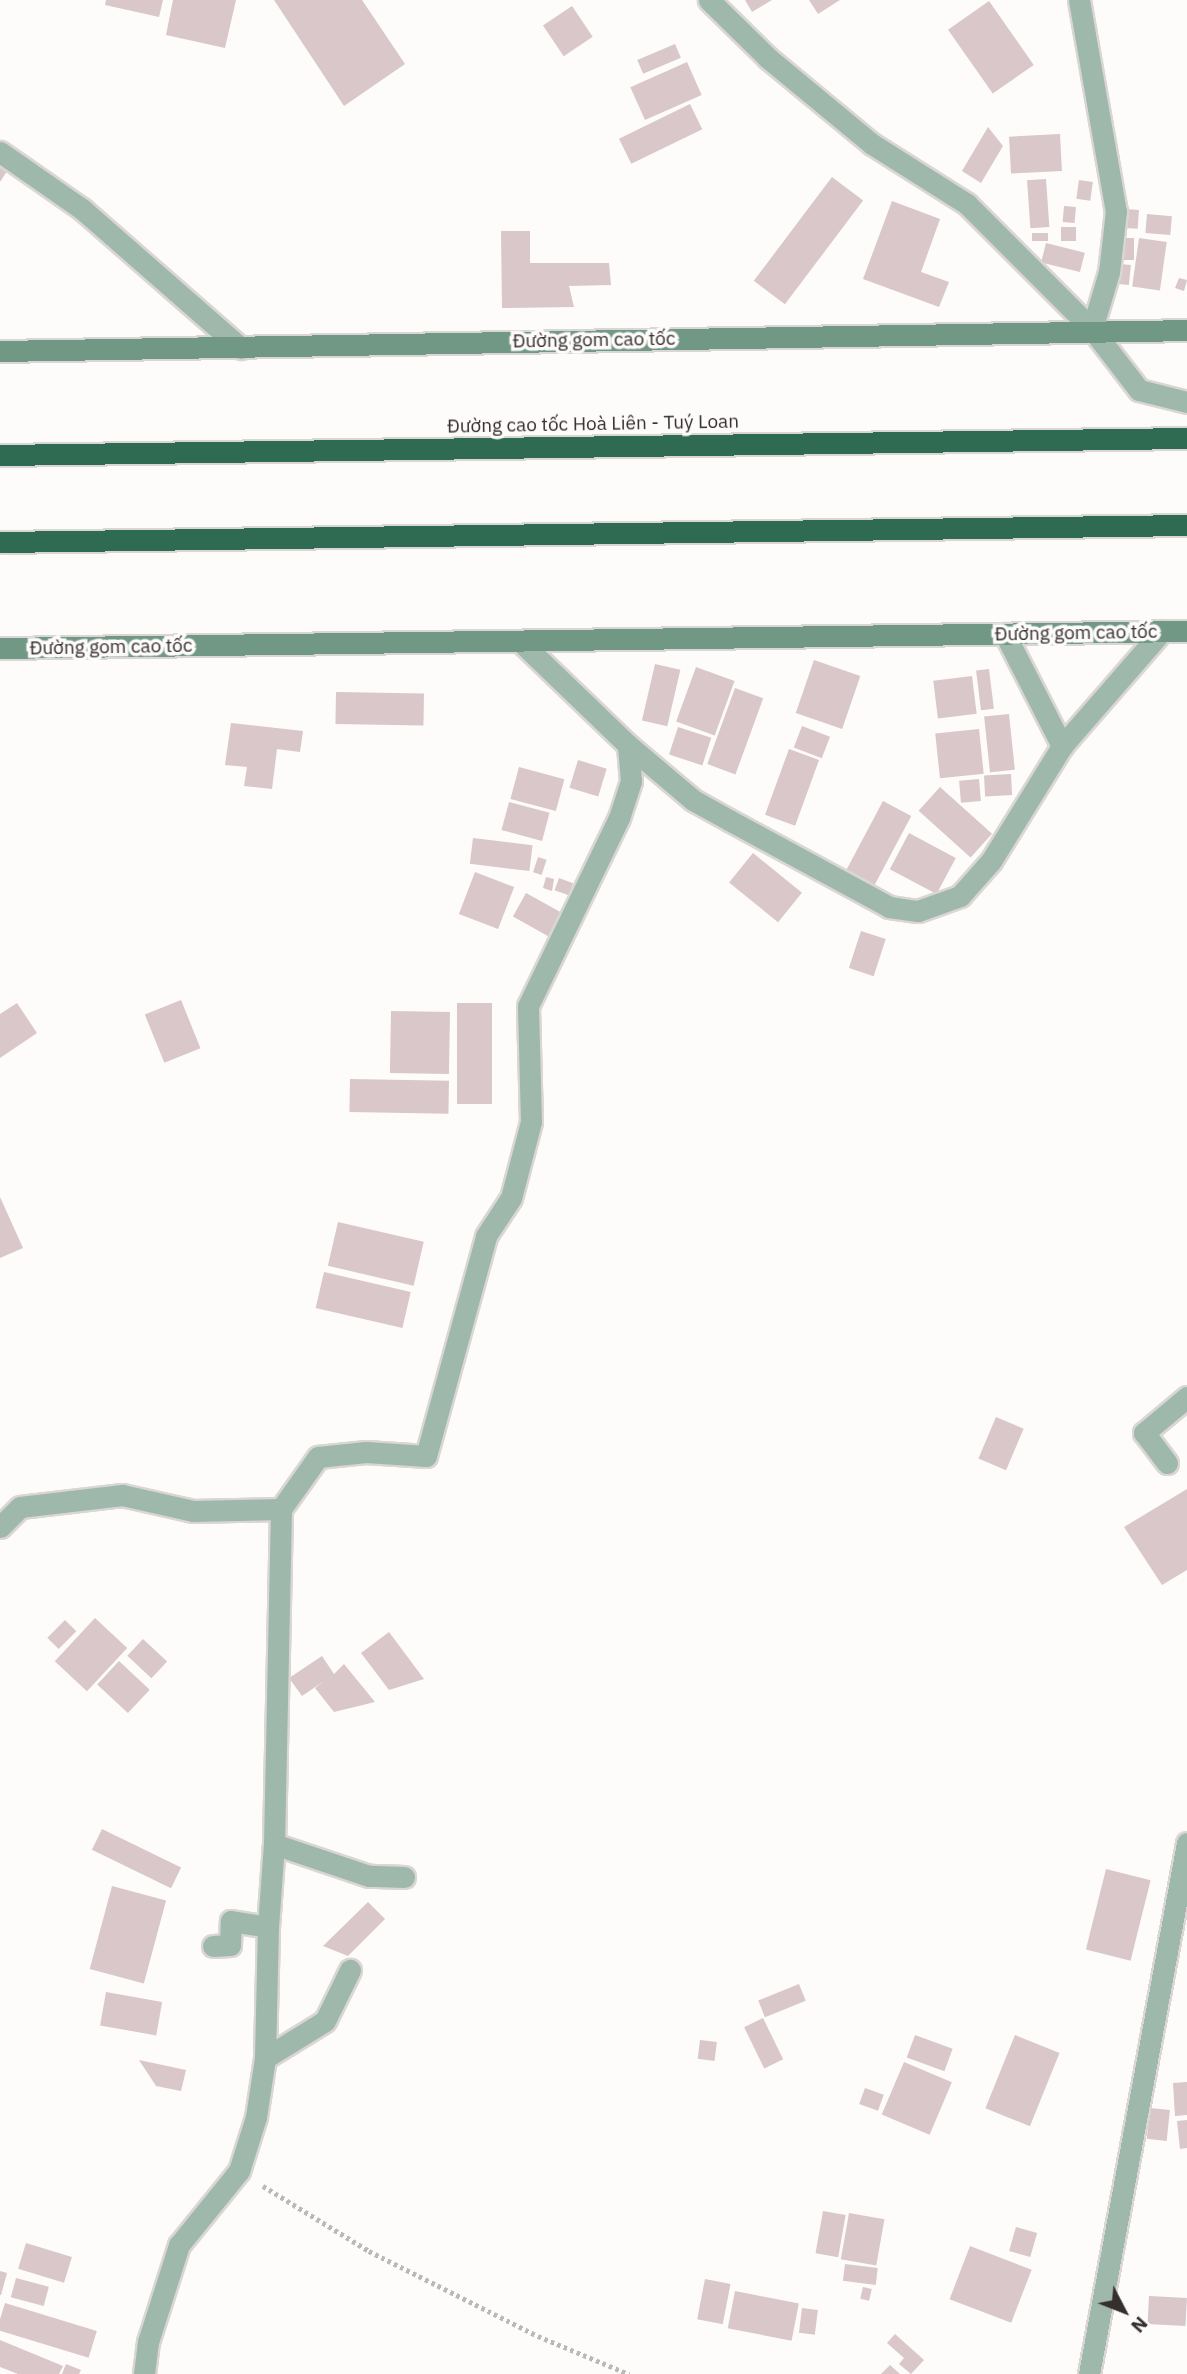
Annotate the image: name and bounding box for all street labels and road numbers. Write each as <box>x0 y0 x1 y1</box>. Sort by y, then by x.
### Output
street label: Đường gom cao tốc <box>512 327 676 353</box>
street label: Đường cao tốc Hoà Liên - Tuý Loan <box>447 410 739 438</box>
street label: Đường gom cao tốc <box>994 620 1158 646</box>
street label: Đường gom cao tốc <box>29 634 193 660</box>

